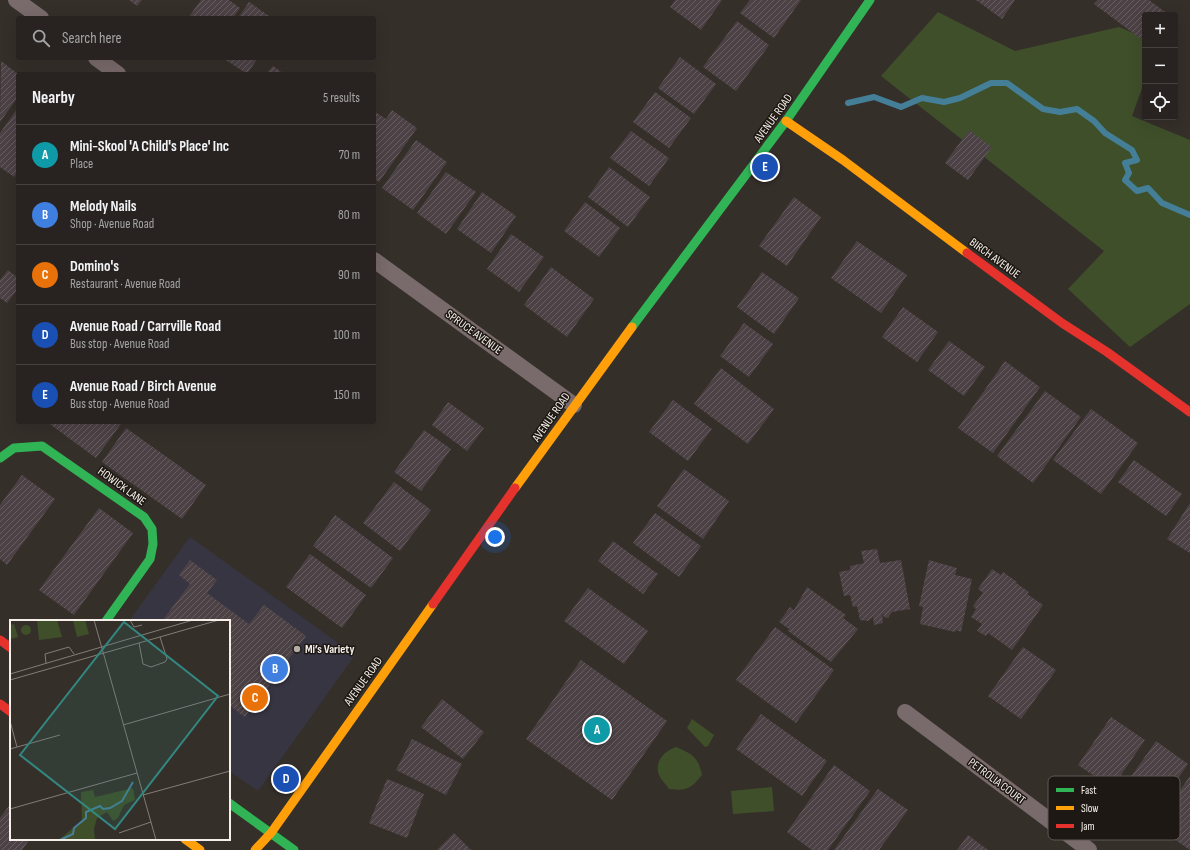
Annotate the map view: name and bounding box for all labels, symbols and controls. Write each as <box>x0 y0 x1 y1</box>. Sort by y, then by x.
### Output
map controls <box>1142 12 1178 120</box>
button: + <box>1142 12 1178 48</box>
search box <box>16 16 376 60</box>
icon: search <box>30 27 52 49</box>
text: Search here <box>62 29 122 48</box>
button: − <box>1142 48 1178 84</box>
button: locate <box>1142 84 1178 120</box>
text: Nearby <box>32 88 75 108</box>
text: 5 results <box>323 90 360 106</box>
street label: AVENUE ROAD <box>750 91 796 146</box>
text: Mini-Skool 'A Child's Place' Inc <box>70 137 229 156</box>
text: A <box>42 147 48 163</box>
text: 70 m <box>339 147 360 163</box>
pin: E <box>752 152 778 182</box>
text: Place <box>70 156 93 172</box>
text: Melody Nails <box>70 197 137 216</box>
text: B <box>42 207 48 223</box>
text: 80 m <box>338 207 360 223</box>
text: Shop · Avenue Road <box>70 216 154 232</box>
street label: BIRCH AVENUE <box>966 235 1023 282</box>
text: Domino's <box>70 257 119 276</box>
text: C <box>42 267 48 283</box>
text: 90 m <box>338 267 360 283</box>
text: Restaurant · Avenue Road <box>70 276 180 292</box>
street label: SPRUCE AVENUE <box>442 307 505 358</box>
text: Avenue Road / Carrville Road <box>70 317 221 336</box>
text: D <box>42 327 48 343</box>
text: 100 m <box>333 327 360 343</box>
text: Bus stop · Avenue Road <box>70 336 170 352</box>
text: Avenue Road / Birch Avenue <box>70 377 216 396</box>
text: E <box>42 387 48 403</box>
text: 150 m <box>334 387 360 403</box>
street label: AVENUE ROAD <box>529 390 574 446</box>
text: Bus stop · Avenue Road <box>70 396 170 412</box>
street label: HOWICK LANE <box>95 464 149 509</box>
your location <box>485 527 505 547</box>
inset map <box>10 620 230 840</box>
place label: Mi’s Variety <box>305 642 354 657</box>
marker: Mi’s Variety <box>292 644 302 654</box>
pin: B <box>262 654 288 684</box>
street label: AVENUE ROAD <box>340 654 386 709</box>
pin: C <box>242 683 268 713</box>
pin: A <box>584 715 610 745</box>
street label: PETROLIA COURT <box>965 755 1028 808</box>
pin: D <box>273 764 299 794</box>
legend <box>1048 776 1180 840</box>
text: Fast <box>1081 784 1097 797</box>
text: Slow <box>1081 802 1098 815</box>
text: Jam <box>1080 820 1095 833</box>

